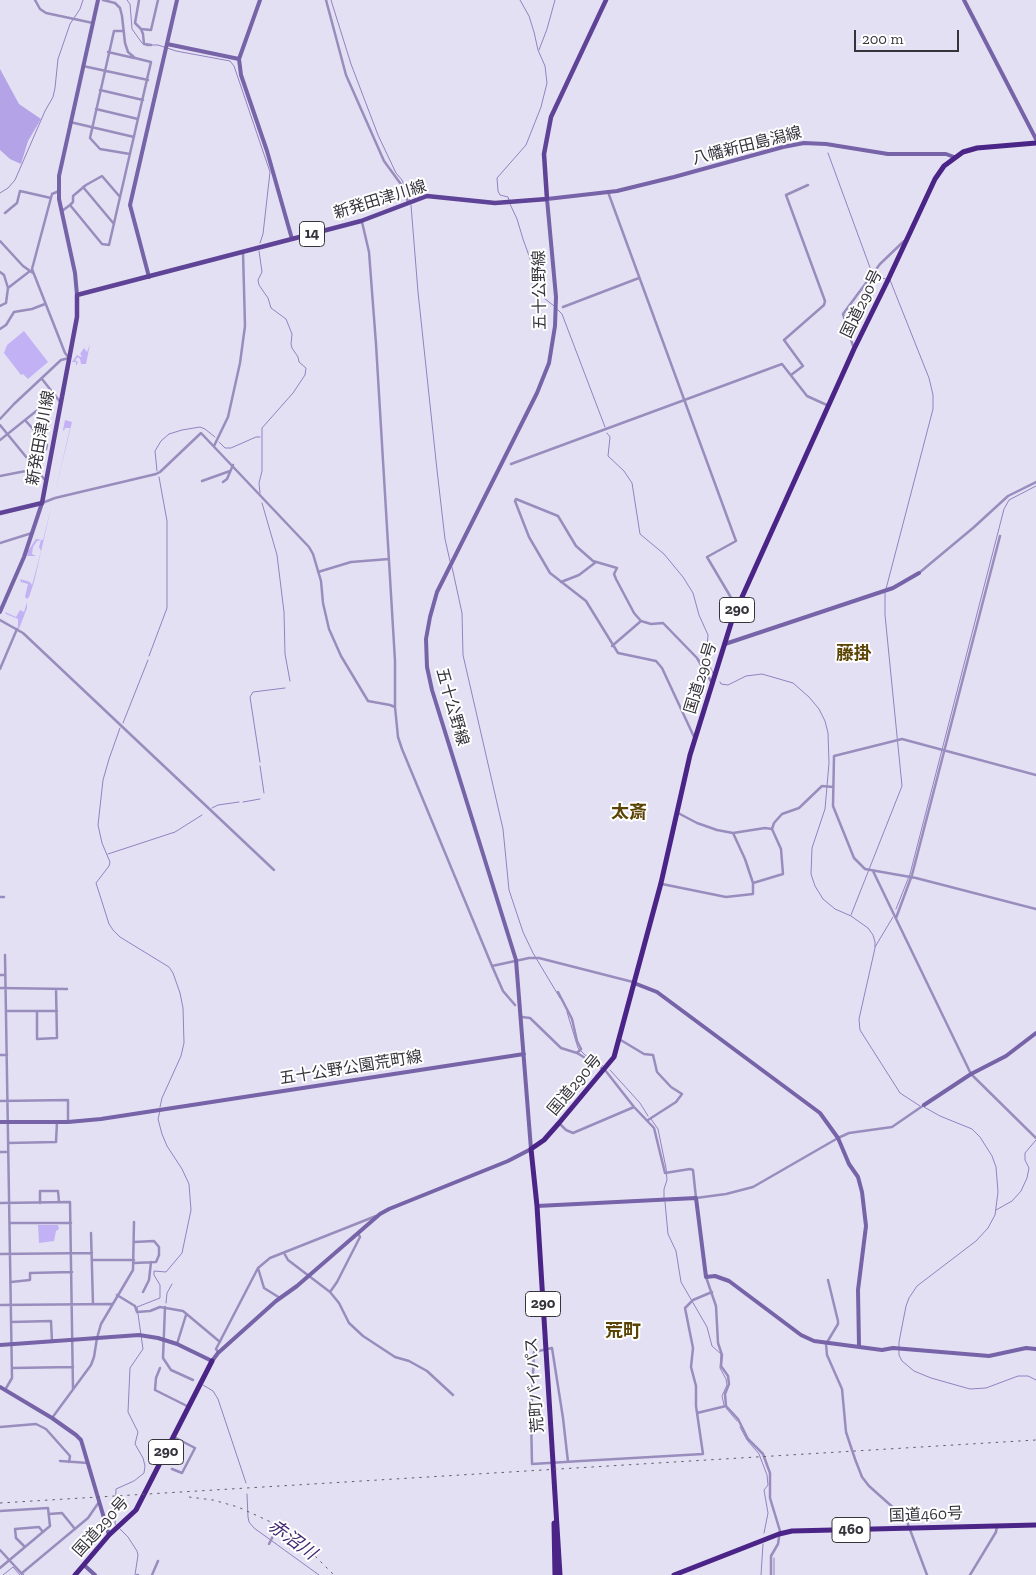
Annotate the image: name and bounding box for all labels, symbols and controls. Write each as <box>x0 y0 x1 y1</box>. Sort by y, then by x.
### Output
scale bar <box>856 20 961 52</box>
text: 200 m <box>862 30 903 48</box>
street label: 八幡新田島潟線 <box>690 123 804 169</box>
street label: 新発田津川線 <box>331 177 429 223</box>
road number: 14 <box>300 222 324 246</box>
street label: 五十公野線 <box>530 250 550 330</box>
street label: 国道290号 <box>837 267 887 341</box>
street label: 新発田津川線 <box>23 389 59 487</box>
road number: 290 <box>720 598 754 622</box>
street label: 国道290号 <box>681 640 721 716</box>
district label: 藤掛 <box>836 643 872 665</box>
street label: 五十公野線 <box>432 666 472 748</box>
district label: 太斎 <box>611 802 647 824</box>
street label: 五十公野公園荒町線 <box>278 1047 424 1089</box>
street label: 国道290号 <box>544 1051 606 1119</box>
road number: 290 <box>526 1292 560 1316</box>
district label: 荒町 <box>605 1321 641 1343</box>
street label: 荒町バイパス <box>522 1336 548 1434</box>
road number: 290 <box>148 1440 184 1464</box>
street label: 国道290号 <box>69 1493 133 1561</box>
street label: 国道460号 <box>889 1504 963 1526</box>
water label: 赤沼川 <box>264 1515 320 1565</box>
road number: 460 <box>832 1518 870 1542</box>

